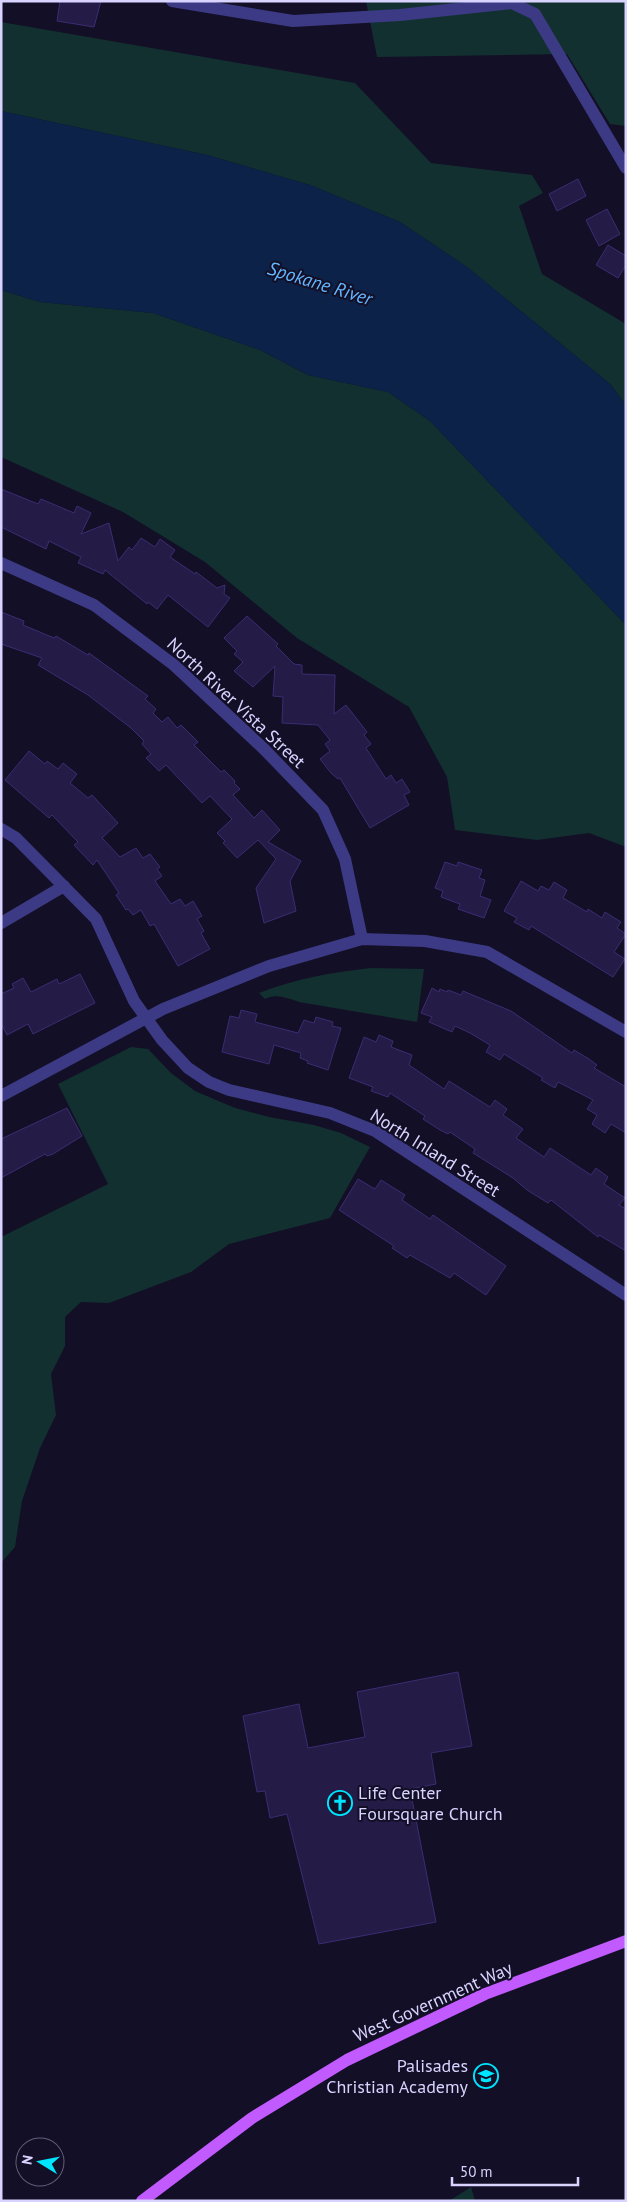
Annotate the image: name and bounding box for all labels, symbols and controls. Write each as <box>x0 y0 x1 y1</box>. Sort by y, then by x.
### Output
water label: Spokane River <box>265 256 377 311</box>
street label: North River Vista Street <box>162 632 310 773</box>
street label: North Inland Street <box>366 1103 504 1202</box>
place label: Life Center Foursquare Church <box>358 1781 503 1825</box>
church icon: Life Center Foursquare Church <box>327 1790 353 1816</box>
street label: West Government Way <box>350 1956 516 2047</box>
place label: Palisades Christian Academy <box>326 2054 469 2098</box>
school or university icon: Palisades Christian Academy <box>473 2063 499 2089</box>
north arrow <box>15 2137 65 2187</box>
text: N <box>18 2154 37 2166</box>
scale bar <box>452 2154 578 2186</box>
text: 50 m <box>460 2162 493 2181</box>

